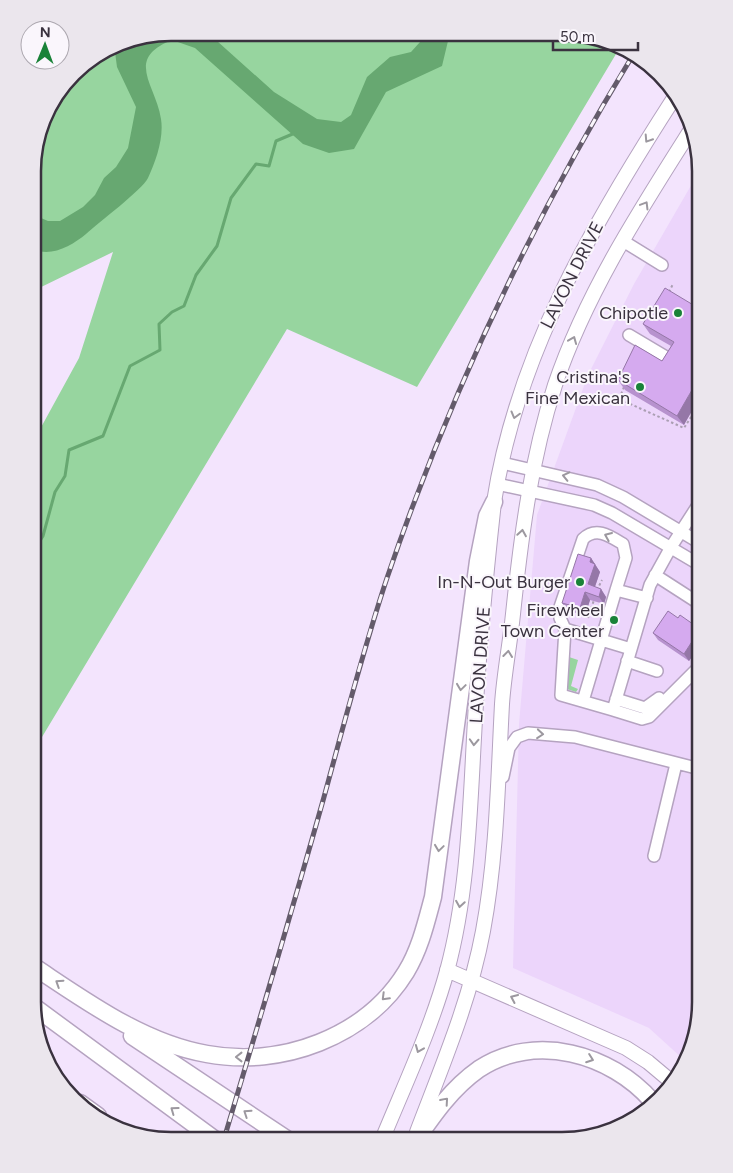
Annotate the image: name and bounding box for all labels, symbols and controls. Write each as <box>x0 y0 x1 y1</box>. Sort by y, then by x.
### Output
north arrow <box>20 20 70 70</box>
scale bar <box>553 20 638 52</box>
text: N <box>40 24 51 41</box>
text: 50 m <box>560 28 595 46</box>
one-way arrow <box>644 133 654 142</box>
one-way arrow <box>638 201 648 210</box>
street label: LAVON DRIVE <box>536 218 608 332</box>
place label: Chipotle <box>599 302 668 324</box>
marker: Chipotle <box>672 307 684 319</box>
one-way arrow <box>567 336 577 345</box>
place label: Cristina's Fine Mexican <box>525 366 630 409</box>
marker: Cristina's Fine Mexican <box>634 381 646 393</box>
one-way arrow <box>511 411 521 419</box>
one-way arrow <box>561 471 570 482</box>
one-way arrow <box>516 529 527 537</box>
one-way arrow <box>604 532 613 542</box>
place label: In-N-Out Burger <box>437 571 570 593</box>
marker: In-N-Out Burger <box>574 576 586 588</box>
place label: Firewheel Town Center <box>501 599 604 642</box>
street label: LAVON DRIVE <box>465 606 495 724</box>
marker: Firewheel Town Center <box>608 614 620 626</box>
one-way arrow <box>502 650 513 658</box>
one-way arrow <box>456 683 467 691</box>
one-way arrow <box>536 728 544 739</box>
one-way arrow <box>468 738 479 746</box>
one-way arrow <box>434 844 445 852</box>
one-way arrow <box>456 900 466 908</box>
one-way arrow <box>55 980 64 989</box>
one-way arrow <box>382 992 391 1001</box>
one-way arrow <box>510 994 519 1005</box>
one-way arrow <box>415 1044 426 1053</box>
one-way arrow <box>235 1052 242 1062</box>
one-way arrow <box>586 1053 594 1063</box>
one-way arrow <box>439 1098 447 1107</box>
one-way arrow <box>171 1108 180 1116</box>
one-way arrow <box>244 1110 253 1119</box>

